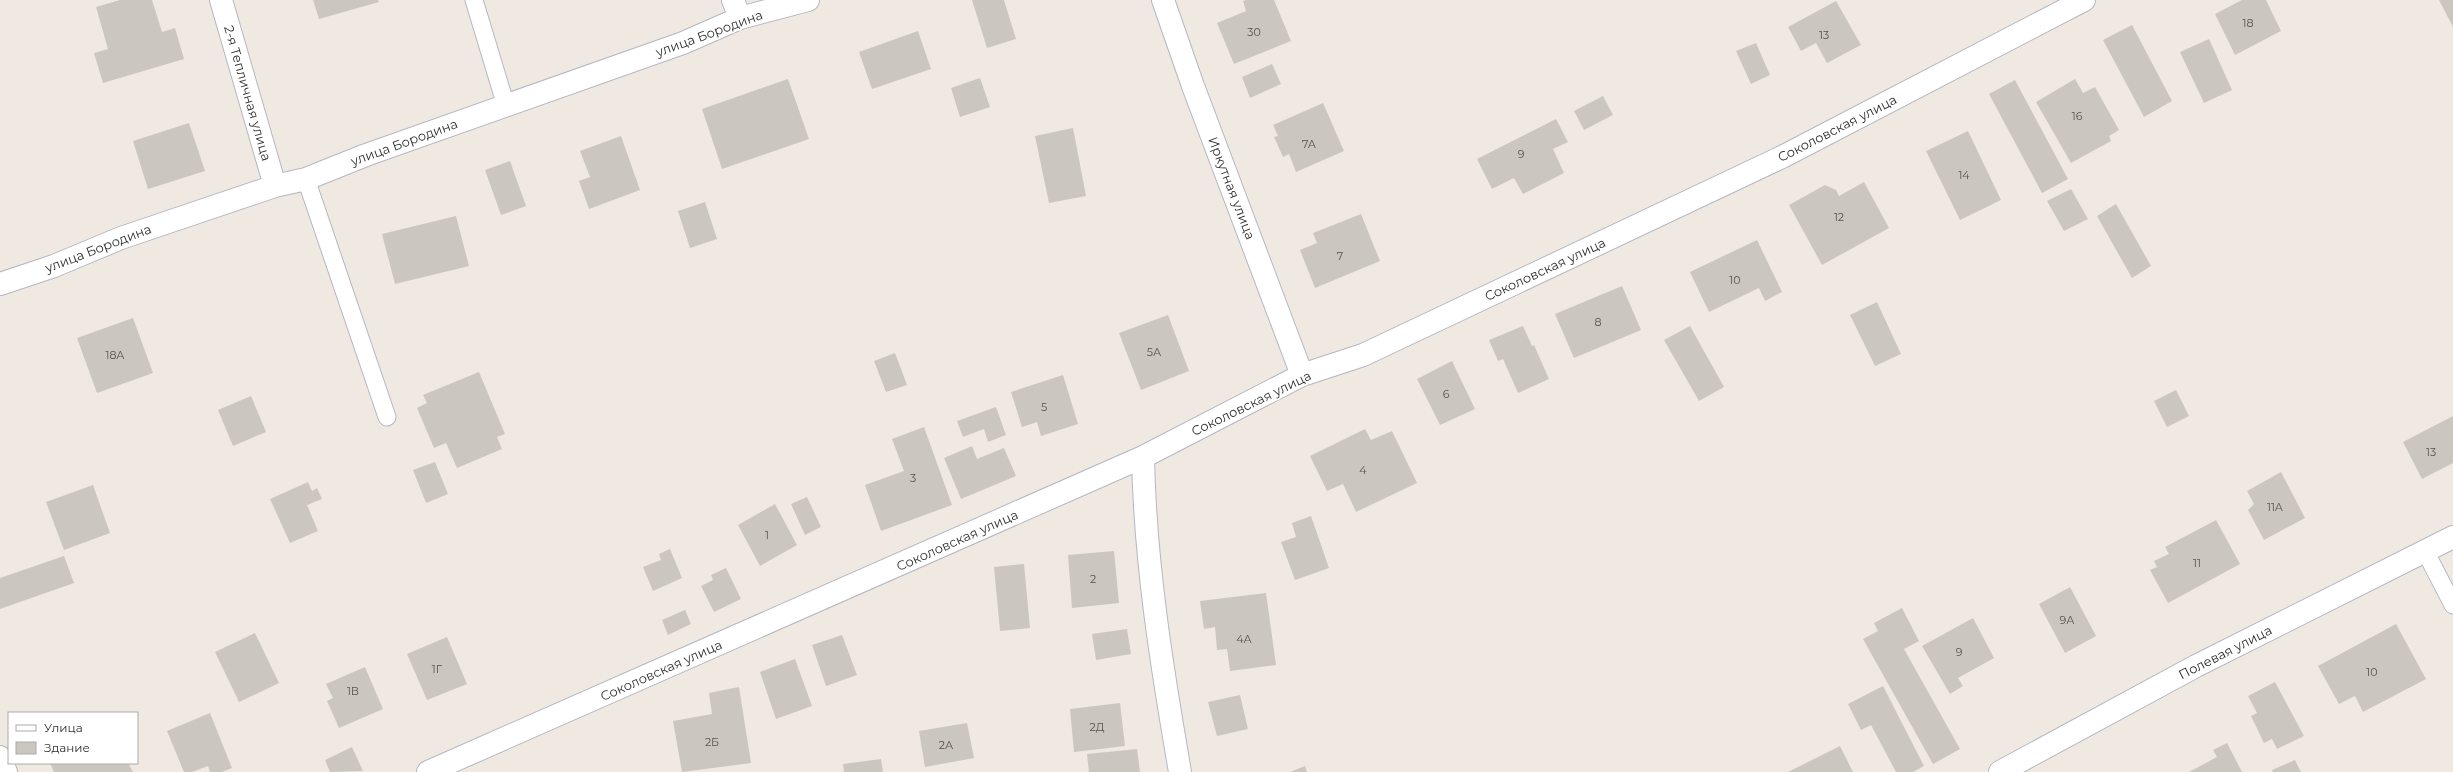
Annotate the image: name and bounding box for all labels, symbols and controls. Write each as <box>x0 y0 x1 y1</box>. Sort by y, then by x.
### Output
street label: улица Бородина <box>652 6 765 60</box>
house number: 18 <box>2243 16 2254 30</box>
street label: 2-я Тепличная улица <box>221 23 275 163</box>
house number: 30 <box>1247 25 1261 39</box>
house number: 13 <box>1819 28 1829 42</box>
street label: Соколовская улица <box>1775 91 1899 165</box>
house number: 16 <box>2072 109 2083 123</box>
street label: улица Бородина <box>347 115 460 169</box>
street label: Иркутная улица <box>1205 134 1259 242</box>
house number: 7А <box>1302 137 1317 151</box>
house number: 9 <box>1518 147 1525 161</box>
house number: 14 <box>1958 168 1970 182</box>
house number: 12 <box>1834 210 1844 224</box>
street label: улица Бородина <box>42 220 153 276</box>
street label: Соколовская улица <box>1482 234 1608 304</box>
house number: 7 <box>1337 249 1343 263</box>
house number: 10 <box>1729 273 1741 287</box>
house number: 8 <box>1594 315 1602 329</box>
house number: 5А <box>1147 345 1162 359</box>
house number: 18А <box>105 348 125 362</box>
street label: Соколовская улица <box>1188 367 1314 439</box>
house number: 6 <box>1443 387 1450 401</box>
house number: 5 <box>1041 400 1047 414</box>
house number: 13 <box>2426 445 2436 459</box>
house number: 4 <box>1359 463 1367 477</box>
house number: 3 <box>910 471 916 485</box>
house number: 11А <box>2267 500 2284 514</box>
street label: Соколовская улица <box>894 506 1020 574</box>
house number: 1 <box>765 528 769 542</box>
house number: 11 <box>2193 556 2201 570</box>
house number: 2 <box>1090 572 1096 586</box>
house number: 9А <box>2060 613 2075 627</box>
street label: Полевая улица <box>2176 622 2274 682</box>
house number: 4А <box>1236 632 1253 646</box>
street label: Соколовская улица <box>598 636 724 704</box>
house number: 9 <box>1956 645 1963 659</box>
house number: 1Г <box>432 662 443 676</box>
house number: 10 <box>2366 665 2378 679</box>
house number: 1В <box>347 684 359 698</box>
legend <box>8 712 138 764</box>
text: Улица <box>44 720 83 735</box>
house number: 2Д <box>1090 720 1105 734</box>
house number: 2Б <box>705 735 719 749</box>
house number: 2А <box>939 738 954 752</box>
text: Здание <box>44 740 90 755</box>

